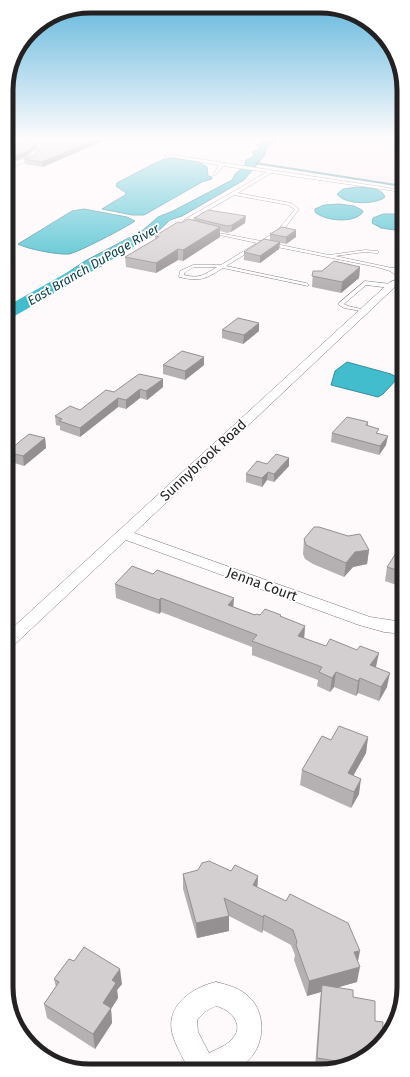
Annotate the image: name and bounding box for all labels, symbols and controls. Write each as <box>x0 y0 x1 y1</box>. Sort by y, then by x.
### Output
water label: East Branch DuPage River <box>25 220 163 308</box>
street label: Sunnybrook Road <box>157 416 250 505</box>
street label: Jenna Court <box>224 564 300 605</box>

